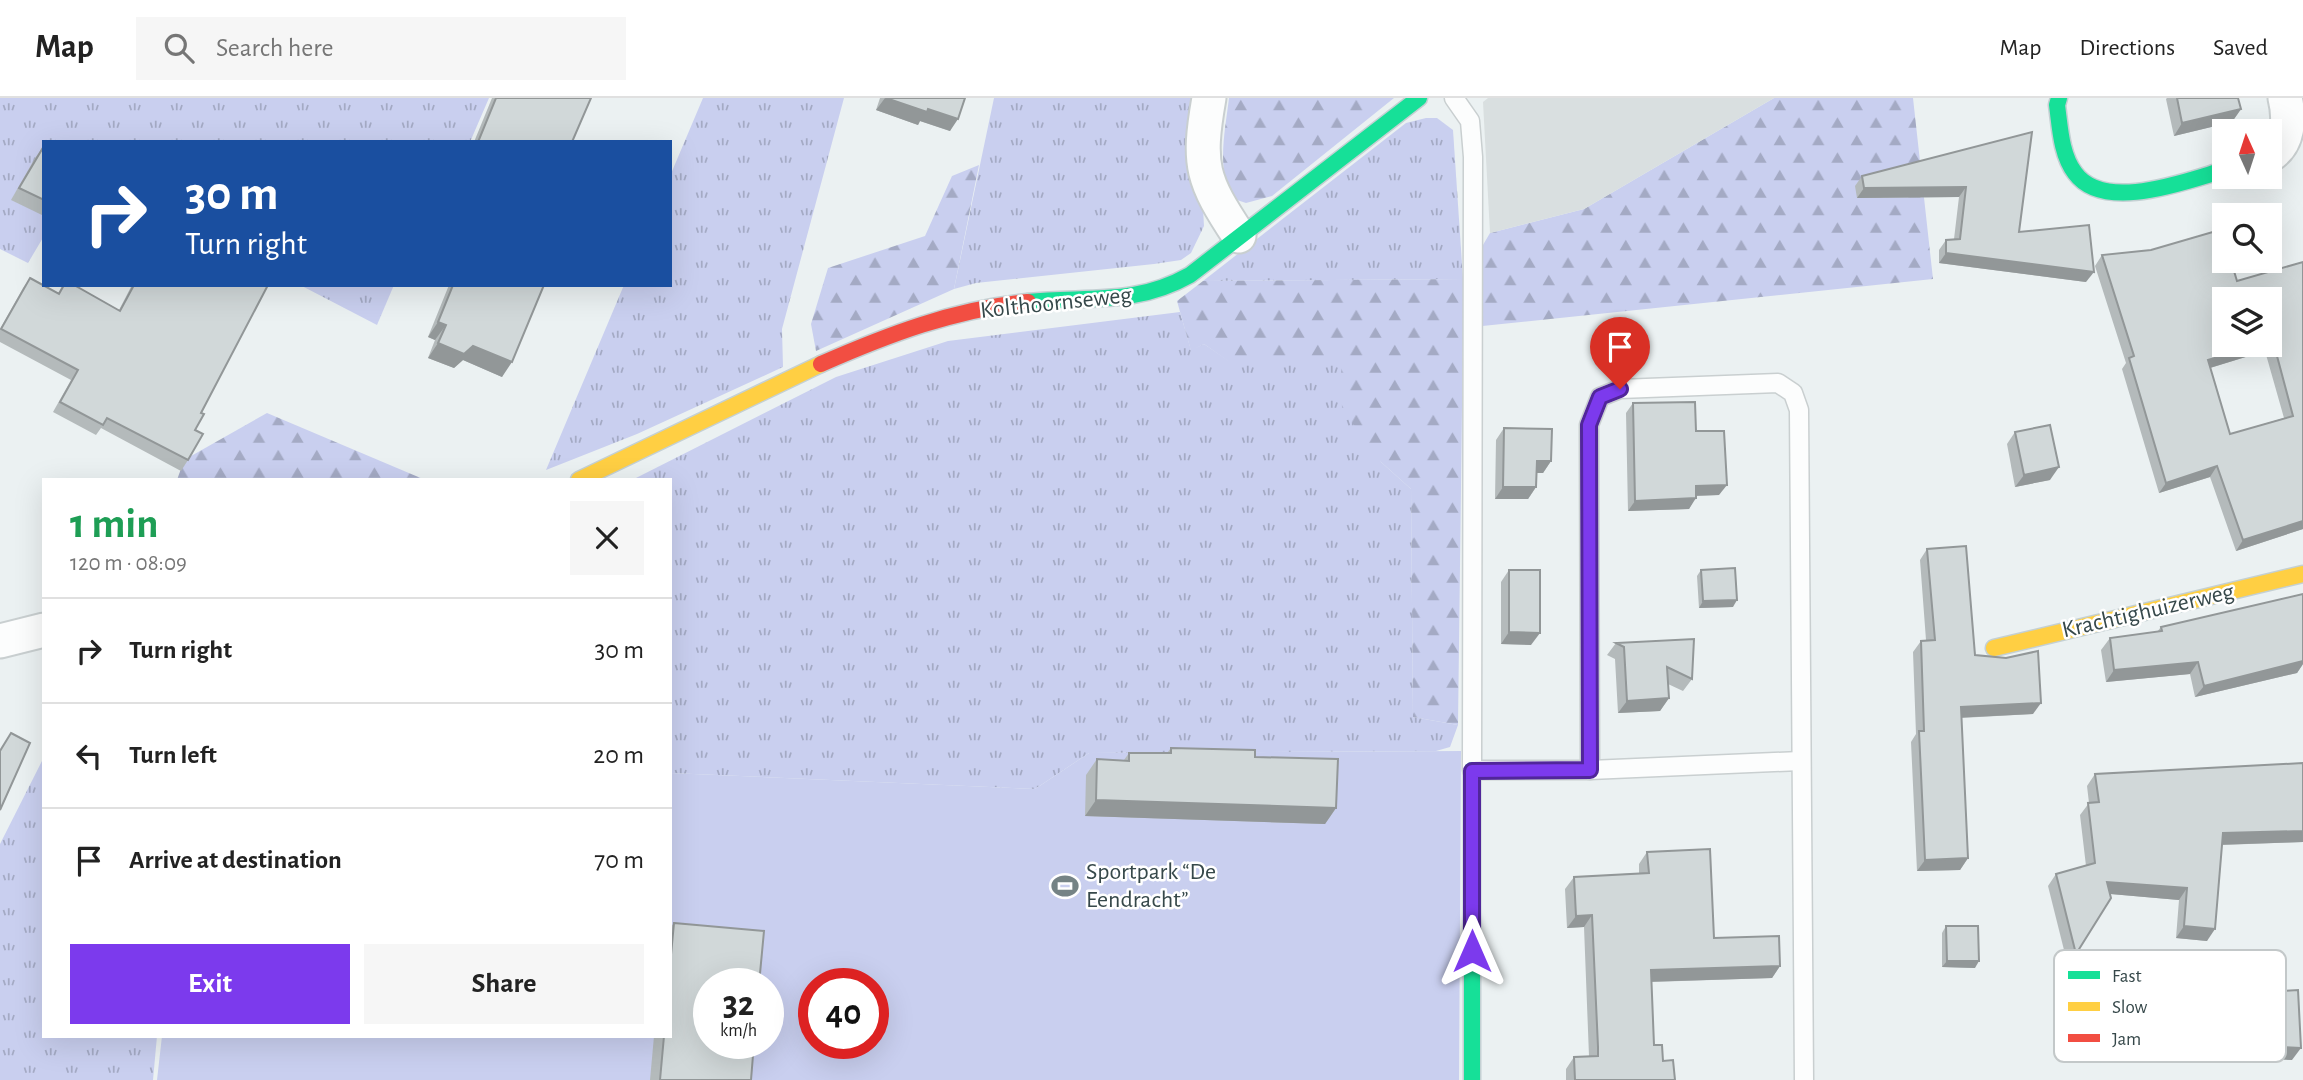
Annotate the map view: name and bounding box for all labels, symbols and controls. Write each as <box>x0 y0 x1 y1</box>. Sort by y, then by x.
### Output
search box <box>136 17 626 80</box>
icon: search <box>160 29 198 67</box>
text: Map <box>35 31 94 64</box>
text: Search here <box>216 35 334 61</box>
text: Map <box>1999 36 2041 60</box>
text: Directions <box>2079 36 2175 60</box>
text: Saved <box>2213 36 2268 60</box>
north arrow <box>2212 119 2282 189</box>
map controls <box>2212 119 2282 357</box>
icon: right <box>70 168 161 259</box>
text: 30 m <box>185 170 279 219</box>
button: search <box>2212 203 2282 273</box>
text: Turn right <box>185 228 307 260</box>
street label: Kolthoornseweg <box>979 283 1133 323</box>
button: layers <box>2212 287 2282 357</box>
pin <box>1590 317 1650 389</box>
icon: arrive <box>1601 328 1639 366</box>
button: close <box>570 501 644 575</box>
text: 1 min <box>70 503 159 545</box>
text: 120 m · 08:09 <box>70 552 187 575</box>
street label: Krachtighuizerweg <box>2060 579 2237 642</box>
icon: right <box>70 632 108 670</box>
text: Turn right <box>129 637 232 663</box>
text: 30 m <box>594 637 644 663</box>
icon: left <box>70 737 108 775</box>
text: Turn left <box>129 742 217 768</box>
text: 20 m <box>593 742 644 768</box>
icon: arrive <box>70 842 108 880</box>
text: Arrive at destination <box>129 847 342 873</box>
text: 70 m <box>594 847 644 873</box>
place label: Sportpark “De Eendracht” <box>1086 860 1216 912</box>
sports icon: Sportpark “De Eendracht” <box>1050 871 1080 901</box>
position arrow <box>1435 914 1509 988</box>
button: Exit <box>70 944 350 1024</box>
button: Share <box>364 944 644 1024</box>
legend <box>2054 950 2286 1062</box>
text: Fast <box>2112 967 2142 986</box>
speed limit sign: 40 <box>798 968 889 1059</box>
text: 32 <box>723 987 754 1022</box>
text: Slow <box>2112 998 2148 1017</box>
text: km/h <box>720 1022 757 1040</box>
text: Jam <box>2112 1030 2141 1049</box>

